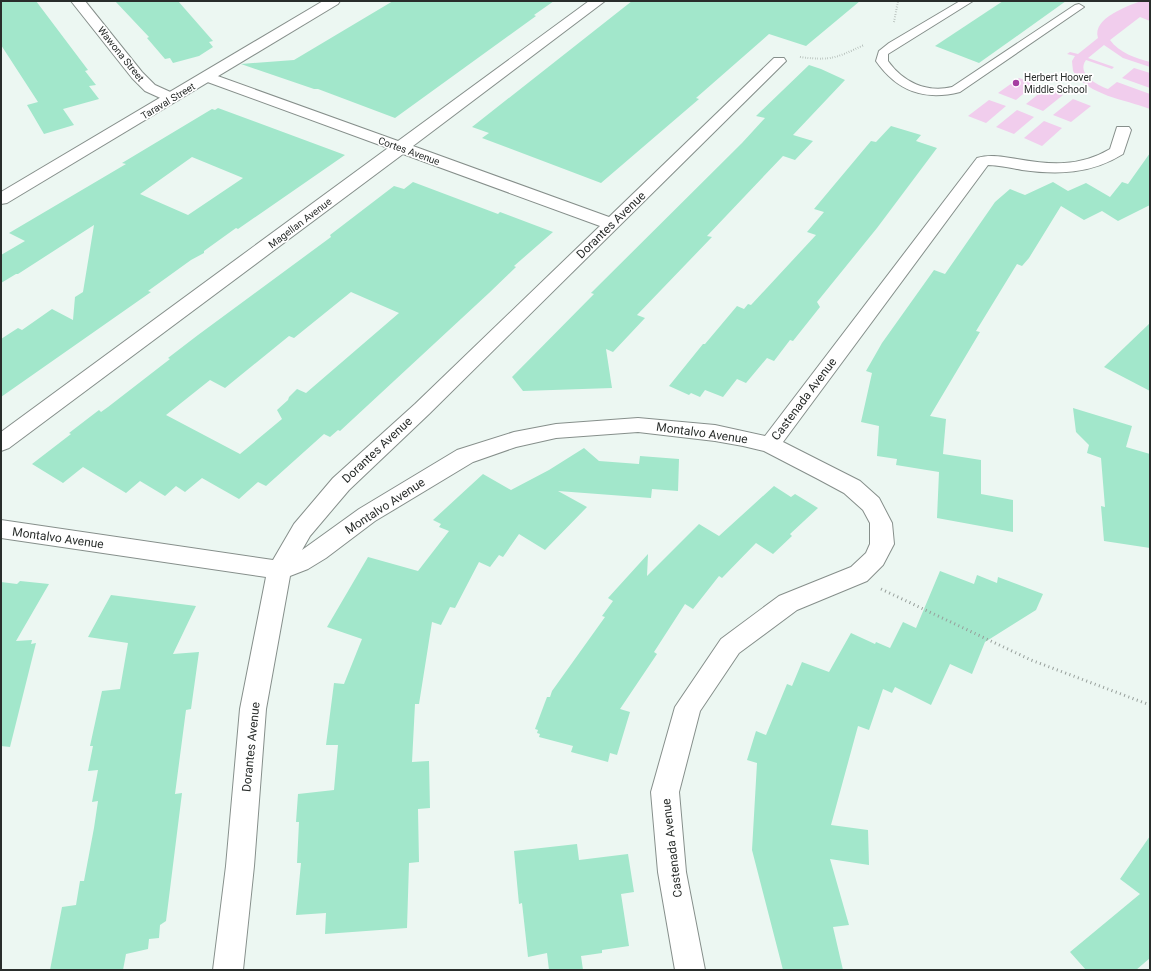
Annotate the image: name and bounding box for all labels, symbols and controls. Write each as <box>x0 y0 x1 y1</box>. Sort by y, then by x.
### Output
street label: Wawona Street <box>96 24 146 84</box>
place label: Herbert Hoover Middle School <box>1024 72 1093 95</box>
marker: Herbert Hoover Middle School <box>1011 78 1021 88</box>
street label: Taraval Street <box>139 81 197 121</box>
street label: Cortes Avenue <box>377 135 441 167</box>
street label: Dorantes Avenue <box>574 189 648 261</box>
street label: Magellan Avenue <box>266 196 334 250</box>
street label: Castenada Avenue <box>768 355 840 443</box>
street label: Dorantes Avenue <box>339 414 415 486</box>
street label: Montalvo Avenue <box>655 420 749 446</box>
street label: Montalvo Avenue <box>343 475 427 537</box>
street label: Montalvo Avenue <box>11 525 105 551</box>
street label: Dorantes Avenue <box>239 701 263 793</box>
street label: Castenada Avenue <box>659 798 685 898</box>

